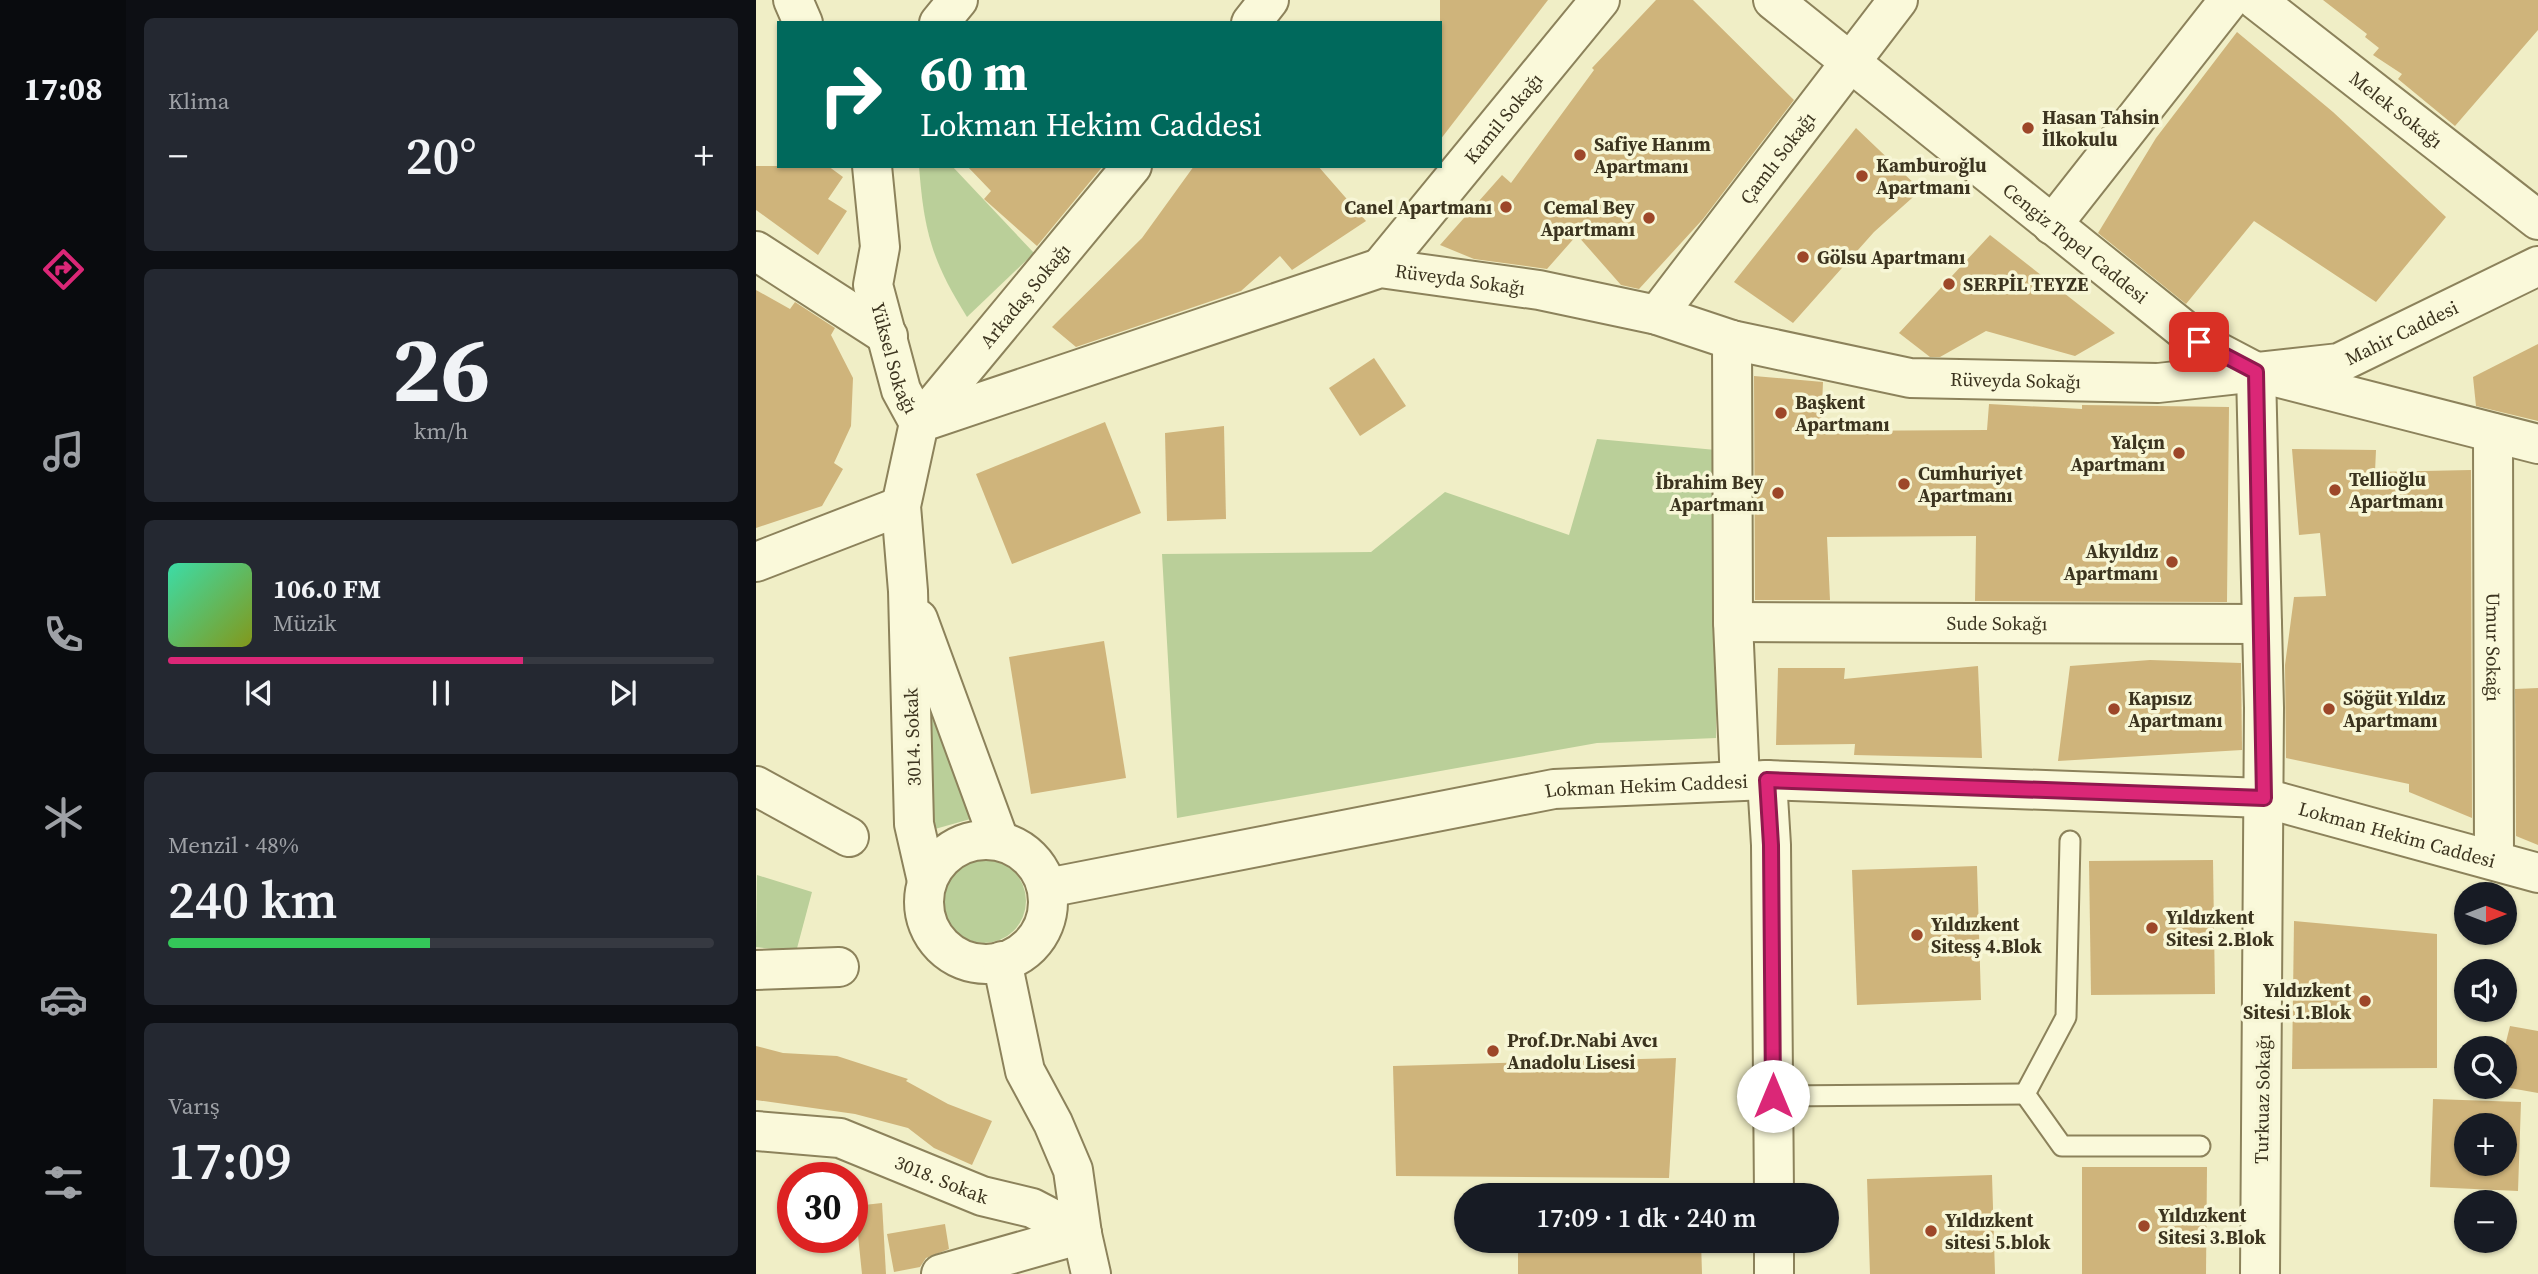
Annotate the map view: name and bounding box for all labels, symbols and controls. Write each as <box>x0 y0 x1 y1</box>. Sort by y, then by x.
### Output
text: 60 m <box>920 39 1028 106</box>
icon: right <box>805 49 896 140</box>
street label: Melek Sokağı <box>2344 65 2449 154</box>
text: 17:08 <box>24 67 102 111</box>
street label: Kamil Sokağı <box>1458 67 1548 169</box>
text: Klima <box>168 85 229 117</box>
text: Lokman Hekim Caddesi <box>920 103 1262 147</box>
place label: Hasan Tahsin İlkokulu <box>2042 104 2160 152</box>
street label: Çamlı Sokağı <box>1734 106 1821 209</box>
text: 20° <box>405 120 477 191</box>
marker: Hasan Tahsin İlkokulu <box>2020 120 2036 136</box>
text: − <box>168 130 188 182</box>
text: + <box>694 130 714 182</box>
place label: Safiye Hanım Apartmanı <box>1594 131 1711 179</box>
marker: Safiye Hanım Apartmanı <box>1572 147 1588 163</box>
place label: Kamburoğlu Apartmanı <box>1876 152 1987 200</box>
marker: Kamburoğlu Apartmanı <box>1854 168 1870 184</box>
street label: Cengiz Topel Caddesi <box>1997 177 2154 309</box>
place label: Canel Apartmanı <box>1344 194 1492 220</box>
place label: Cemal Bey Apartmanı <box>1541 194 1636 242</box>
marker: Canel Apartmanı <box>1498 199 1514 215</box>
marker: Cemal Bey Apartmanı <box>1641 210 1657 226</box>
street label: Arkadaş Sokağı <box>974 237 1076 353</box>
place label: Gölsu Apartmanı <box>1817 244 1965 270</box>
icon: directions <box>39 245 88 294</box>
marker: Gölsu Apartmanı <box>1795 249 1811 265</box>
street label: Rüveyda Sokağı <box>1393 257 1527 301</box>
place label: SERPİL TEYZE <box>1963 271 2088 297</box>
marker: SERPİL TEYZE <box>1941 276 1957 292</box>
street label: Mahir Caddesi <box>2341 294 2463 371</box>
street label: Yüksel Sokağı <box>865 299 924 418</box>
text: 26 <box>392 307 490 431</box>
pin <box>2169 312 2229 372</box>
icon: arrive <box>2180 323 2218 361</box>
street label: Rüveyda Sokağı <box>1950 366 2082 394</box>
place label: Başkent Apartmanı <box>1795 389 1889 437</box>
marker: Başkent Apartmanı <box>1773 405 1789 421</box>
text: km/h <box>414 415 468 447</box>
icon: music <box>39 427 88 476</box>
place label: Yalçın Apartmanı <box>2071 429 2165 477</box>
marker: Yalçın Apartmanı <box>2171 445 2187 461</box>
place label: Cumhuriyet Apartmanı <box>1918 460 2023 508</box>
place label: Tellioğlu Apartmanı <box>2349 466 2443 514</box>
place label: İbrahim Bey Apartmanı <box>1655 469 1765 517</box>
marker: Cumhuriyet Apartmanı <box>1896 476 1912 492</box>
marker: Tellioğlu Apartmanı <box>2327 482 2343 498</box>
marker: İbrahim Bey Apartmanı <box>1770 485 1786 501</box>
place label: Akyıldız Apartmanı <box>2064 538 2158 586</box>
marker: Akyıldız Apartmanı <box>2164 554 2180 570</box>
text: 106.0 FM <box>273 571 381 607</box>
street label: Umur Sokağı <box>2480 592 2507 702</box>
text: Müzik <box>273 607 337 639</box>
icon: phone <box>39 610 88 659</box>
street label: Sude Sokağı <box>1947 610 2048 636</box>
icon: previous <box>240 674 278 712</box>
icon: pause <box>422 674 460 712</box>
icon: next <box>604 674 642 712</box>
place label: Kapısız Apartmanı <box>2128 685 2222 733</box>
place label: Söğüt Yıldız Apartmanı <box>2343 685 2446 733</box>
street label: 3014. Sokak <box>897 687 927 787</box>
marker: Kapısız Apartmanı <box>2106 701 2122 717</box>
marker: Söğüt Yıldız Apartmanı <box>2321 701 2337 717</box>
street label: Lokman Hekim Caddesi <box>1542 768 1749 804</box>
icon: climate <box>39 793 88 842</box>
street label: Lokman Hekim Caddesi <box>2296 795 2499 874</box>
text: Menzil · 48% <box>168 829 299 861</box>
text: 240 km <box>168 864 337 935</box>
north arrow <box>2454 882 2516 945</box>
map controls <box>2454 882 2517 1253</box>
place label: Yıldızkent Sitesi 2.Blok <box>2166 904 2275 952</box>
place label: Yıldızkent Sitesş 4.Blok <box>1931 911 2042 959</box>
marker: Yıldızkent Sitesi 2.Blok <box>2144 920 2160 936</box>
marker: Yıldızkent Sitesş 4.Blok <box>1909 927 1925 943</box>
button: sound <box>2454 959 2517 1022</box>
icon: car <box>39 975 88 1024</box>
place label: Yıldızkent Sitesi 1.Blok <box>2243 977 2352 1025</box>
marker: Yıldızkent Sitesi 1.Blok <box>2357 993 2373 1009</box>
place label: Prof.Dr.Nabi Avcı Anadolu Lisesi <box>1507 1027 1658 1075</box>
street label: Turkuaz Sokağı <box>2248 1034 2276 1164</box>
button: search <box>2454 1036 2517 1099</box>
marker: Prof.Dr.Nabi Avcı Anadolu Lisesi <box>1485 1043 1501 1059</box>
position arrow <box>1736 1059 1810 1133</box>
text: Varış <box>168 1090 220 1122</box>
button: + <box>2454 1113 2517 1176</box>
text: 17:09 <box>168 1125 292 1196</box>
street label: 3018. Sokak <box>891 1149 991 1210</box>
icon: filters <box>39 1158 88 1207</box>
speed limit sign: 30 <box>777 1162 868 1253</box>
button: − <box>2454 1190 2517 1253</box>
text: 17:09 · 1 dk · 240 m <box>1537 1200 1756 1236</box>
place label: Yıldızkent Sitesi 3.Blok <box>2158 1202 2267 1250</box>
place label: Yıldızkent sitesi 5.blok <box>1945 1207 2051 1255</box>
marker: Yıldızkent Sitesi 3.Blok <box>2136 1218 2152 1234</box>
marker: Yıldızkent sitesi 5.blok <box>1923 1223 1939 1239</box>

